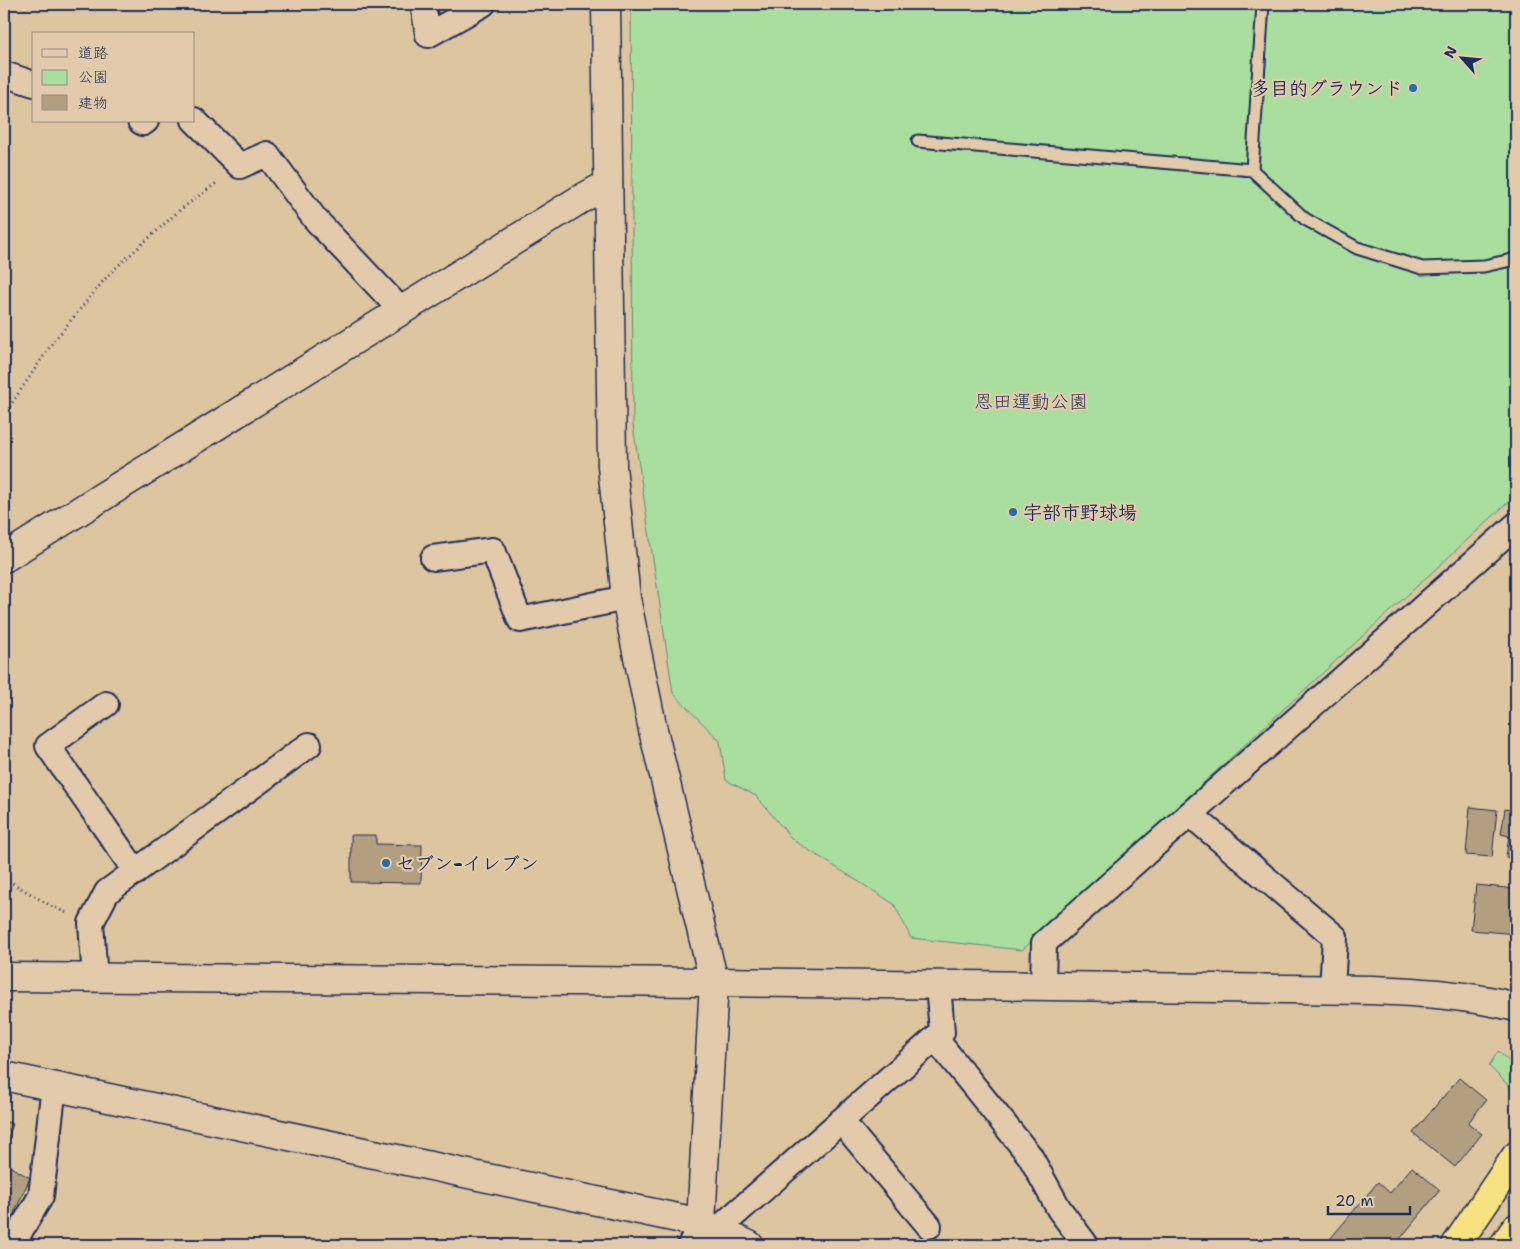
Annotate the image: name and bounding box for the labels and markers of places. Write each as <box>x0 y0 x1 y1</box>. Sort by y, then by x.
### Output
place label: 多目的グラウンド <box>1251 76 1403 101</box>
marker: 多目的グラウンド <box>1407 82 1419 94</box>
place label: 宇部市野球場 <box>1023 500 1137 525</box>
marker: 宇部市野球場 <box>1007 506 1019 518</box>
place label: セブン-イレブン <box>396 851 539 876</box>
marker: セブン-イレブン <box>380 857 392 869</box>

